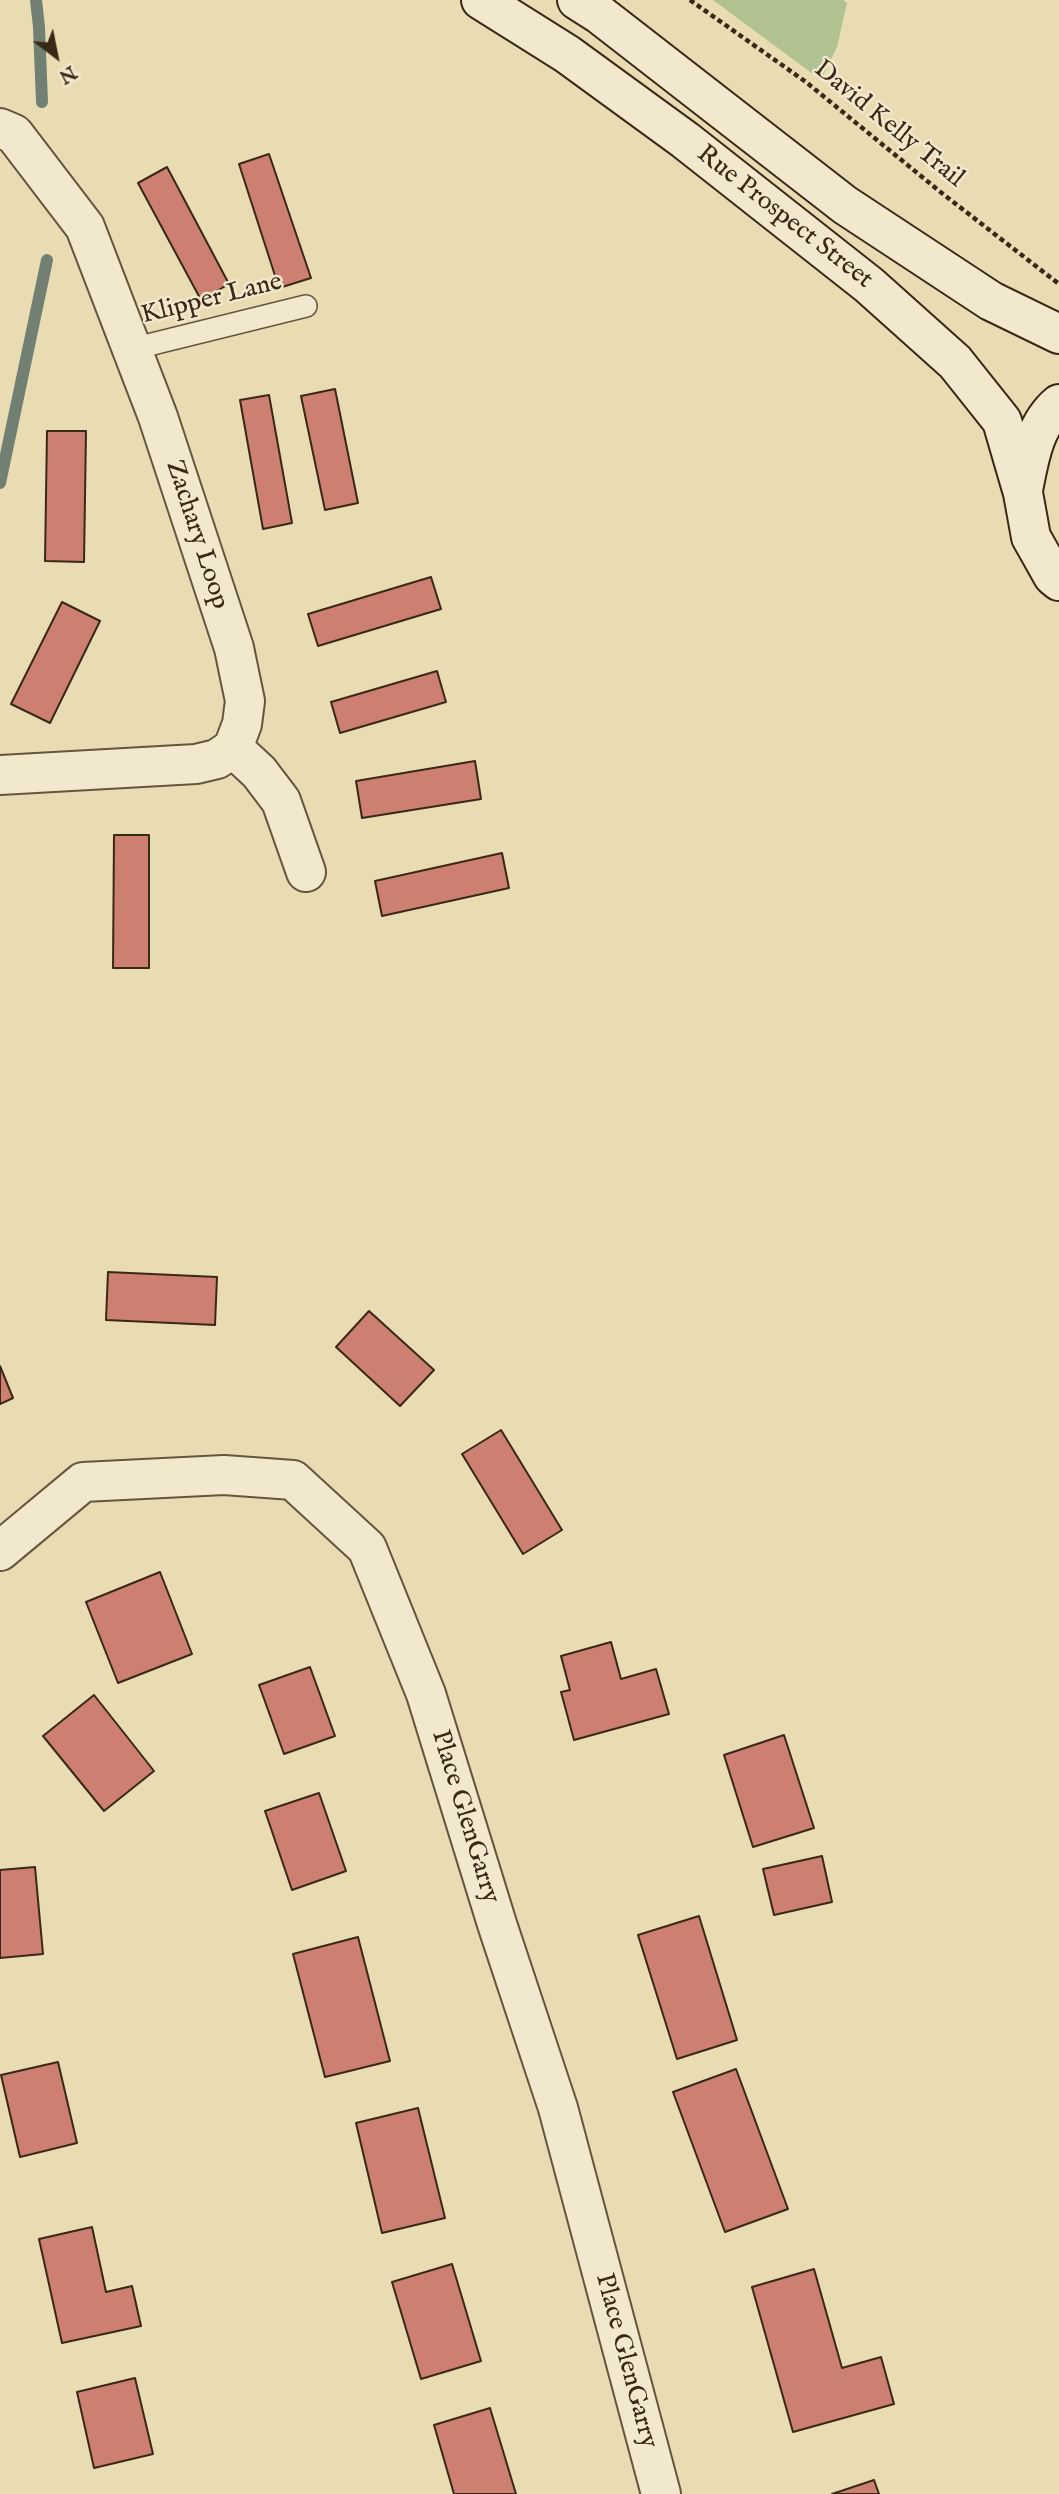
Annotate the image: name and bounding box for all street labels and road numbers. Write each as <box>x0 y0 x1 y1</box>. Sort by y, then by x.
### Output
street label: David Kelly Trail <box>806 55 970 195</box>
street label: Rue Prospect Street <box>690 140 878 296</box>
street label: Klipper Lane <box>139 267 285 333</box>
street label: Zachary Loop <box>157 457 235 613</box>
street label: Place GlenGarry <box>423 1727 505 1907</box>
street label: Place GlenGarry <box>587 2270 663 2452</box>

